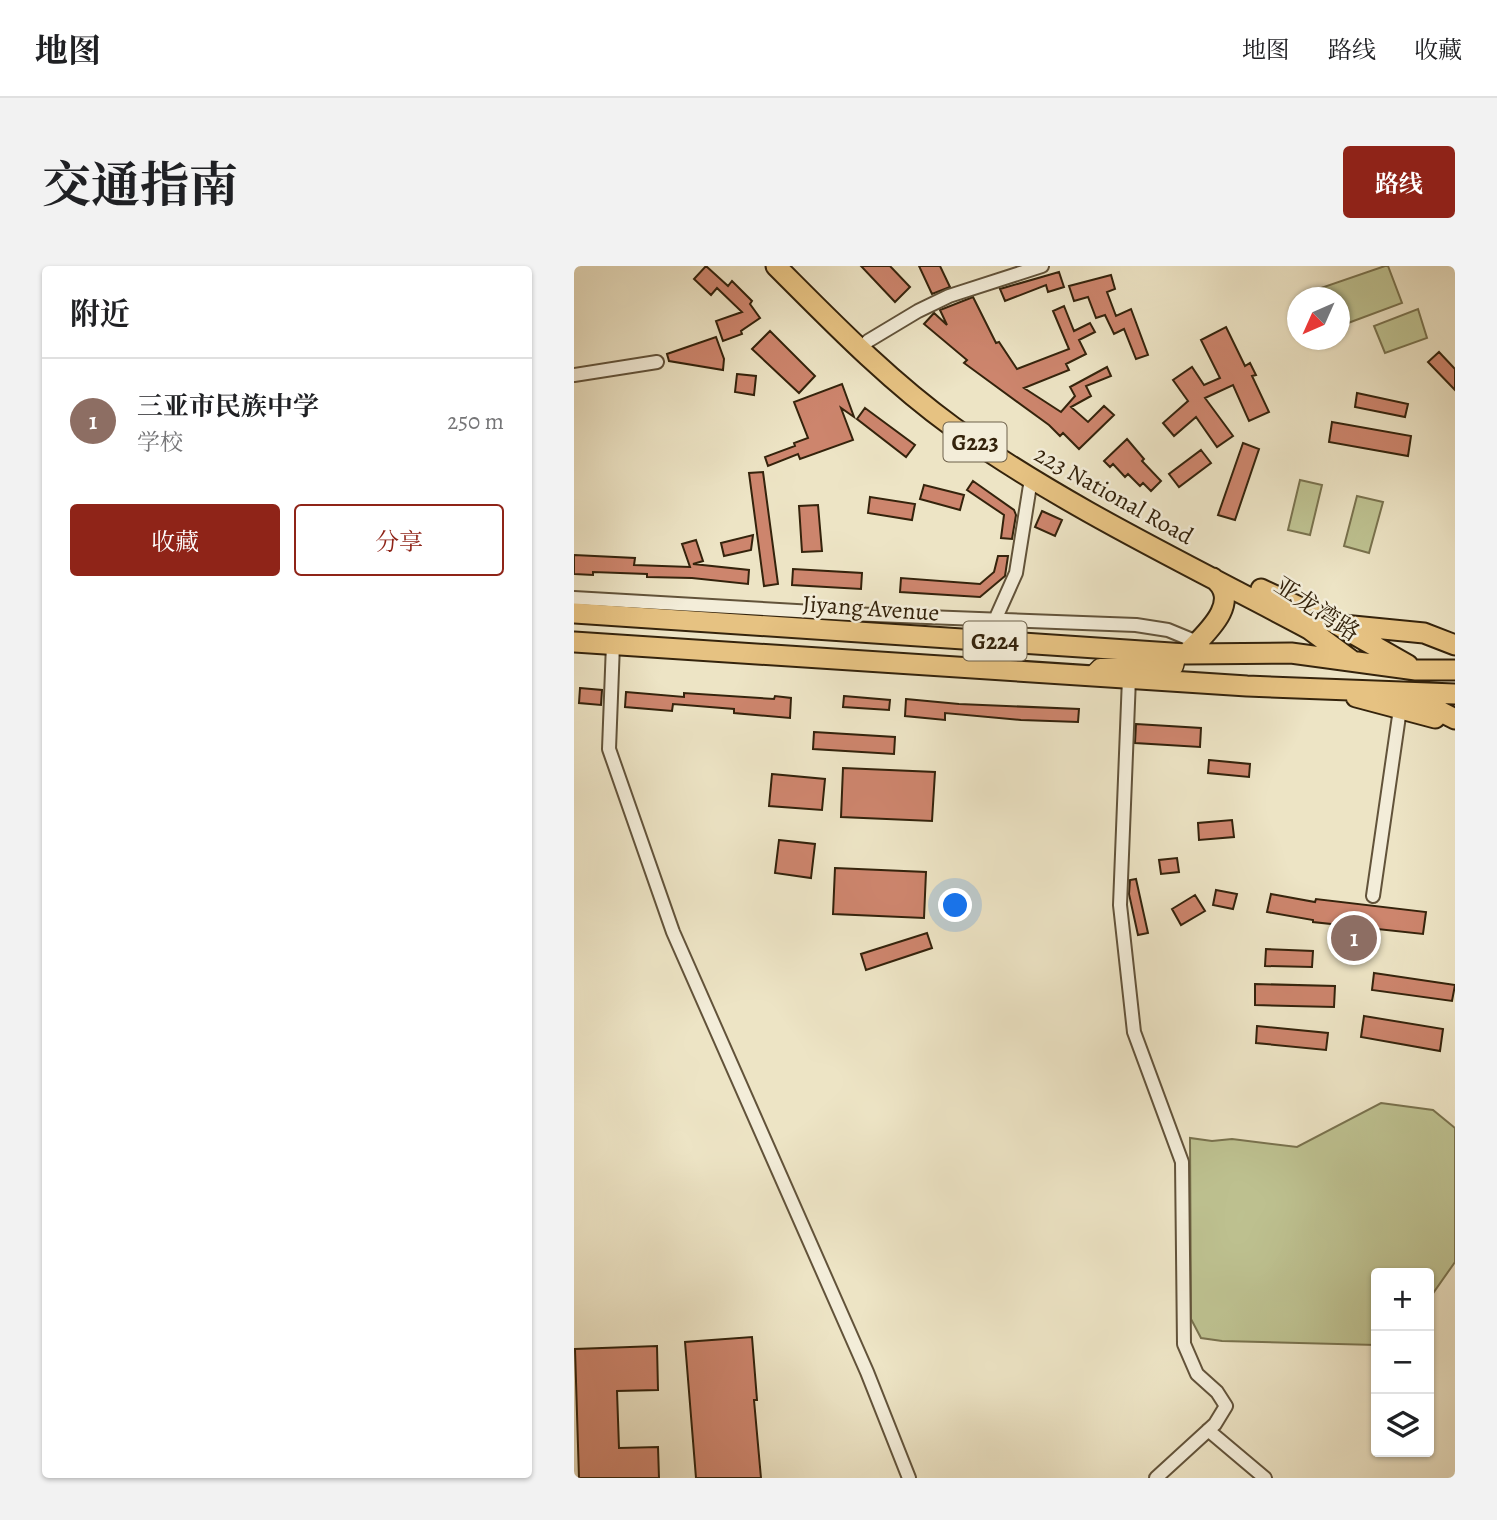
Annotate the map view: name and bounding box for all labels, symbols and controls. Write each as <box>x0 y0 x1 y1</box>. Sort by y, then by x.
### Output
text: 地图 <box>35 28 101 73</box>
text: 地图 <box>1242 34 1290 66</box>
text: 路线 <box>1328 34 1376 66</box>
text: 收藏 <box>1414 34 1462 66</box>
button: 路线 <box>1343 146 1455 218</box>
text: 交通指南 <box>42 152 238 219</box>
north arrow <box>1287 287 1350 350</box>
text: 附近 <box>70 294 130 334</box>
text: 三亚市民族中学 <box>137 389 319 424</box>
text: 1 <box>89 406 97 437</box>
text: 250 m <box>447 406 504 437</box>
road number: G223 <box>944 422 1006 462</box>
text: 学校 <box>137 427 183 458</box>
street label: 223 National Road <box>1029 438 1199 552</box>
button: 收藏 <box>70 504 280 576</box>
button: 分享 <box>294 504 504 576</box>
street label: 亚龙湾路 <box>1268 569 1366 649</box>
street label: Jiyang Avenue <box>802 587 940 629</box>
road number: G224 <box>964 622 1026 660</box>
your location <box>938 888 972 922</box>
pin: 1 <box>1331 912 1377 964</box>
map controls <box>1371 1268 1434 1457</box>
button: + <box>1371 1268 1434 1331</box>
button: − <box>1371 1331 1434 1394</box>
button: layers <box>1371 1394 1434 1457</box>

